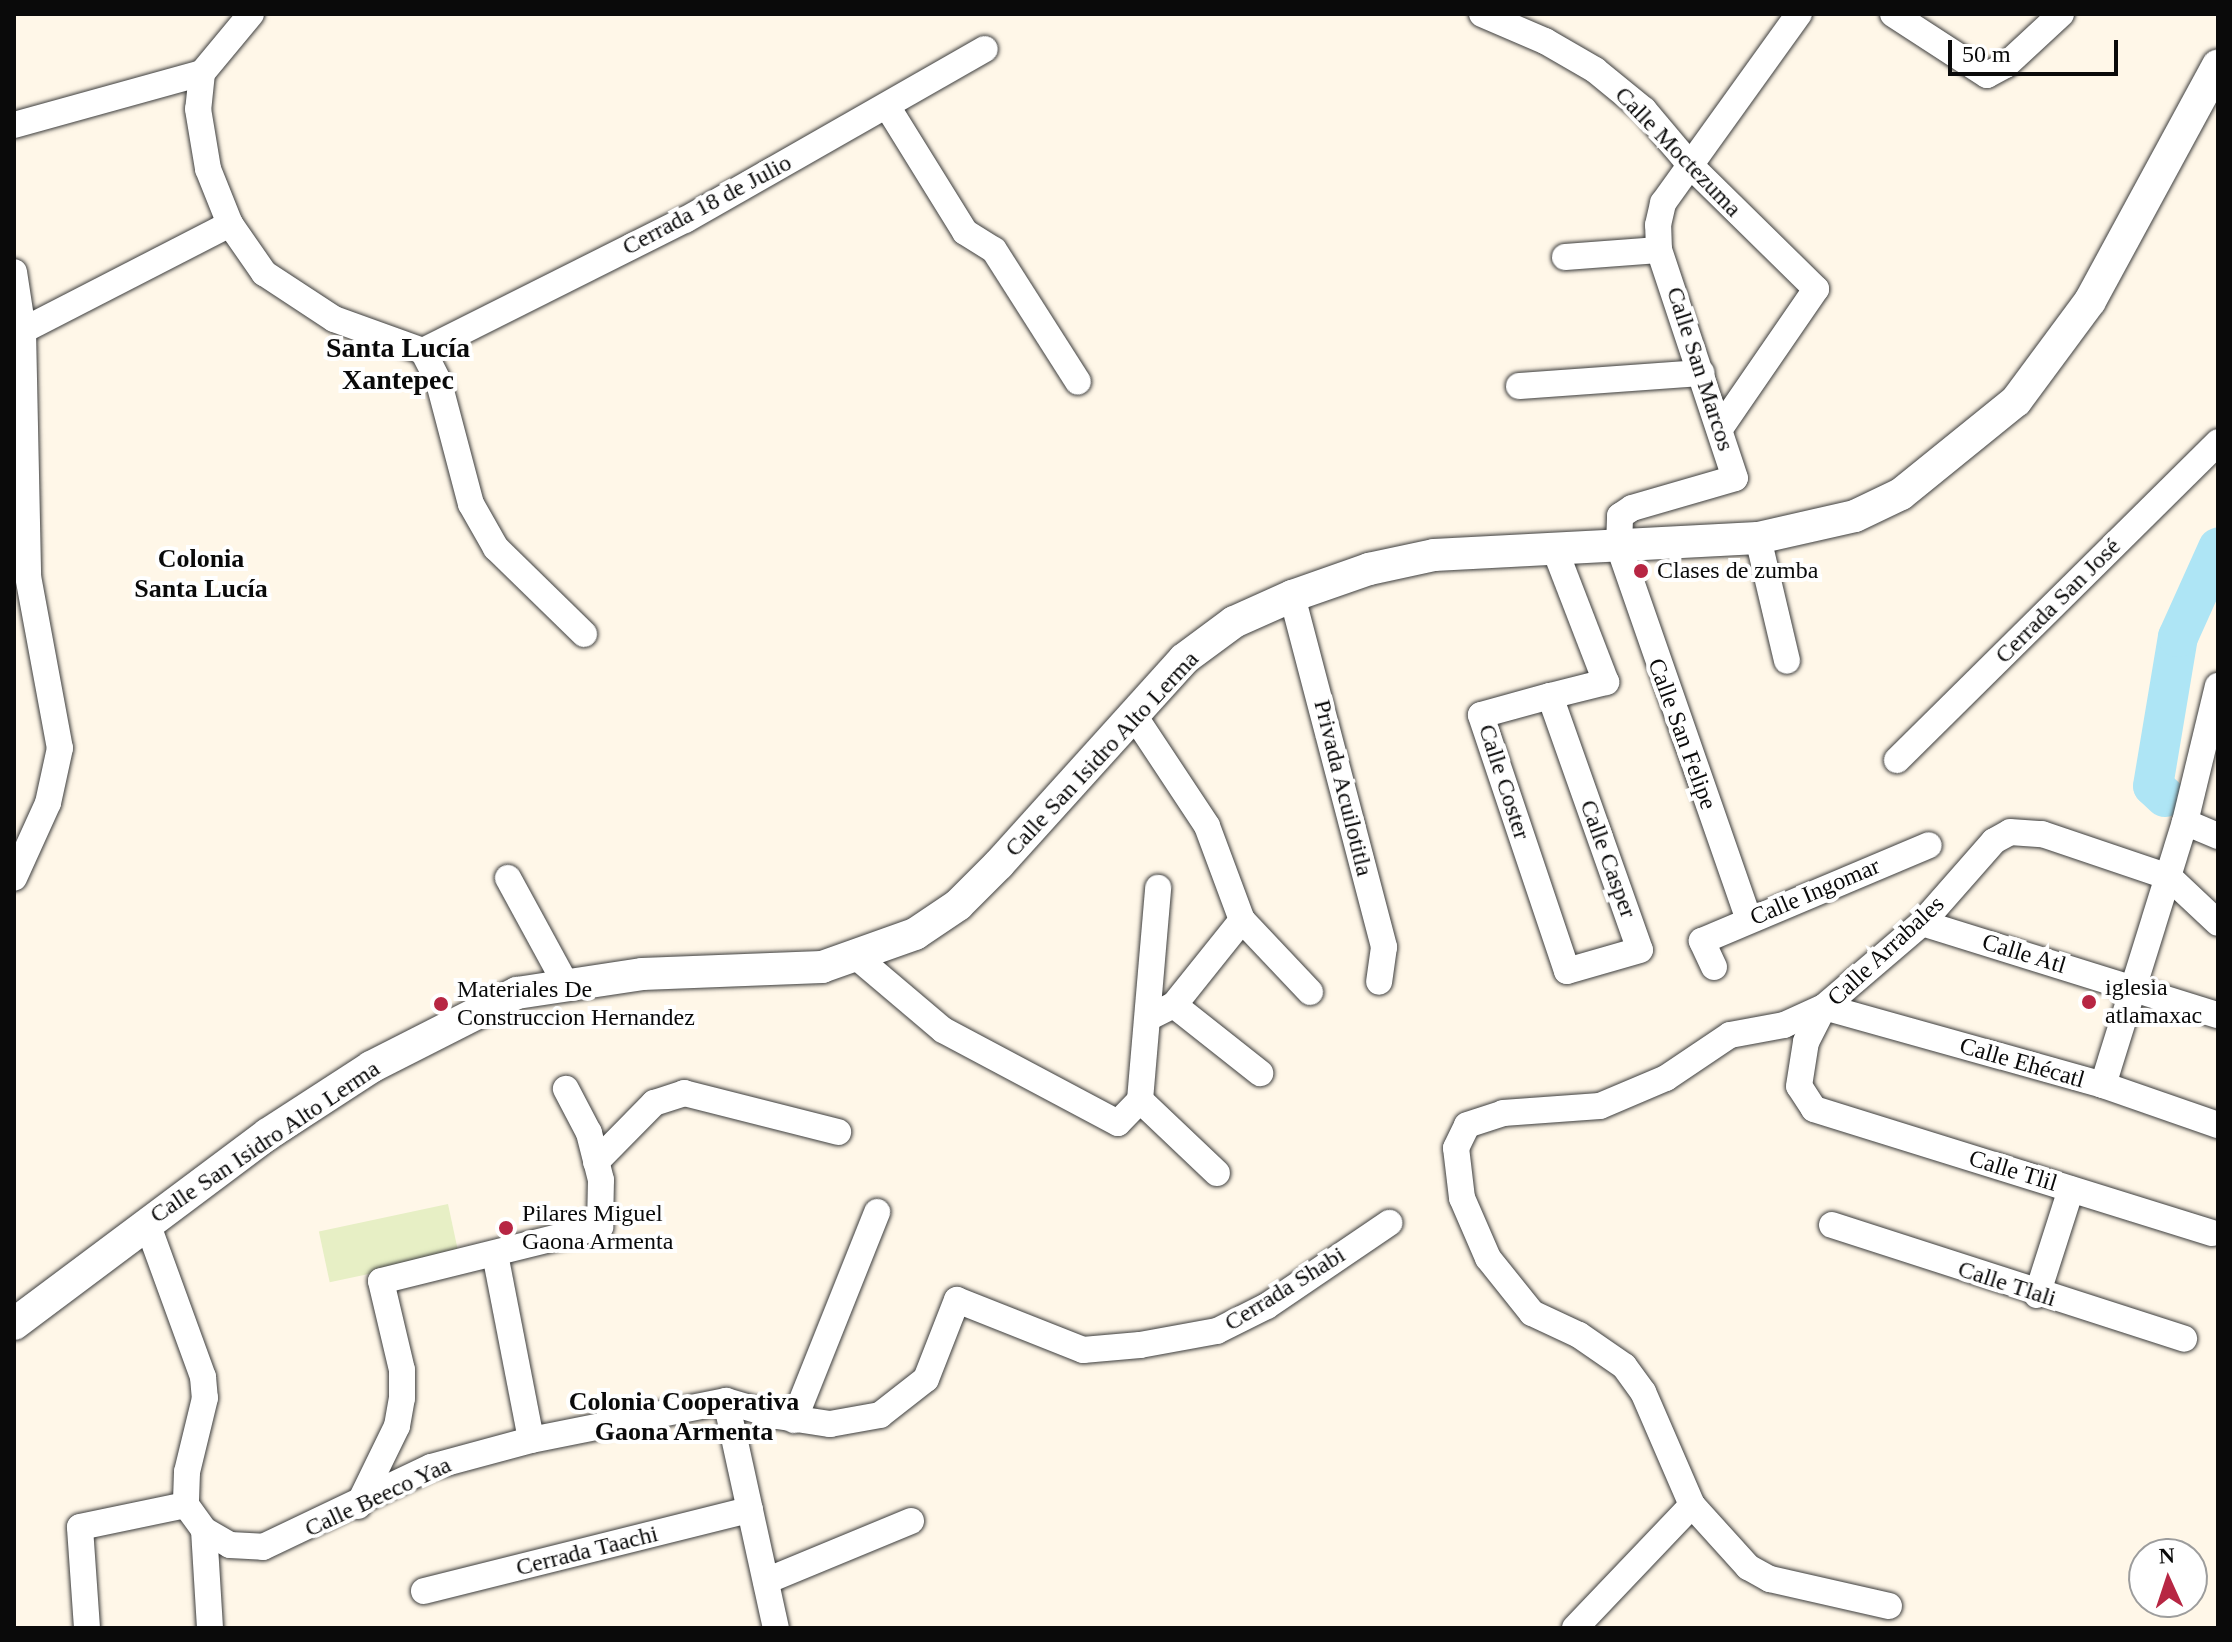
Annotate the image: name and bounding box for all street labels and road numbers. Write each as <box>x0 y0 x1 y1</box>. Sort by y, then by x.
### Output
street label: Calle Moctezuma <box>1609 81 1747 223</box>
street label: Cerrada 18 de Julio <box>618 148 796 262</box>
street label: Calle San Marcos <box>1660 283 1740 455</box>
street label: Cerrada San José <box>1989 532 2127 670</box>
street label: Calle San Isidro Alto Lerma <box>999 645 1205 863</box>
street label: Calle San Felipe <box>1641 655 1723 813</box>
street label: Privada Acuilotitla <box>1307 696 1379 880</box>
street label: Calle Coster <box>1472 721 1536 843</box>
street label: Calle Casper <box>1573 796 1643 922</box>
street label: Calle Ingomar <box>1746 852 1884 932</box>
street label: Calle Arrabales <box>1821 889 1951 1013</box>
street label: Calle Atl <box>1978 927 2070 981</box>
street label: Calle Ehécatl <box>1956 1031 2088 1095</box>
street label: Calle San Isidro Alto Lerma <box>144 1054 386 1230</box>
street label: Calle Tlil <box>1965 1144 2061 1198</box>
street label: Cerrada Shabi <box>1219 1241 1351 1337</box>
street label: Calle Tlali <box>1954 1255 2060 1313</box>
street label: Calle Beeco Yaa <box>300 1450 456 1544</box>
street label: Cerrada Taachi <box>513 1519 661 1583</box>

